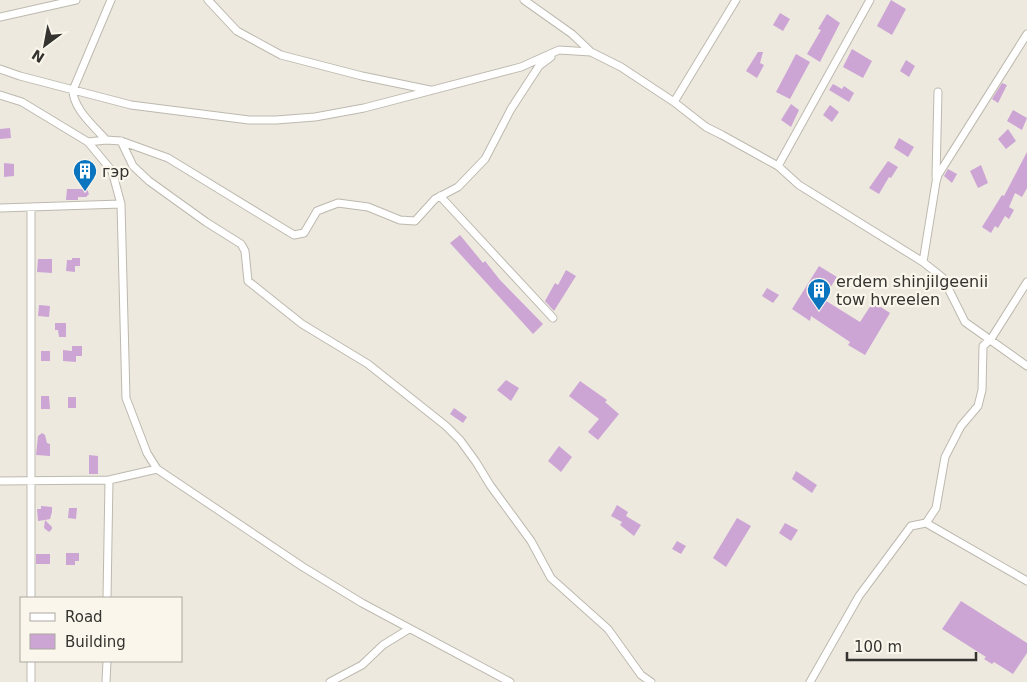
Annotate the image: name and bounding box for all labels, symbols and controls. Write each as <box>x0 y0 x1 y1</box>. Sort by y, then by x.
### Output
north arrow <box>20 20 70 70</box>
text: N <box>29 46 47 66</box>
building icon: гэр <box>72 158 98 192</box>
place label: гэр <box>102 162 129 181</box>
place label: erdem shinjilgeenii tow hvreelen <box>836 272 988 309</box>
building icon: erdem shinjilgeenii tow hvreelen <box>806 277 832 311</box>
legend <box>20 597 182 662</box>
text: Road <box>65 608 103 626</box>
scale bar <box>847 630 976 662</box>
text: Building <box>65 633 126 651</box>
text: 100 m <box>854 638 902 656</box>

